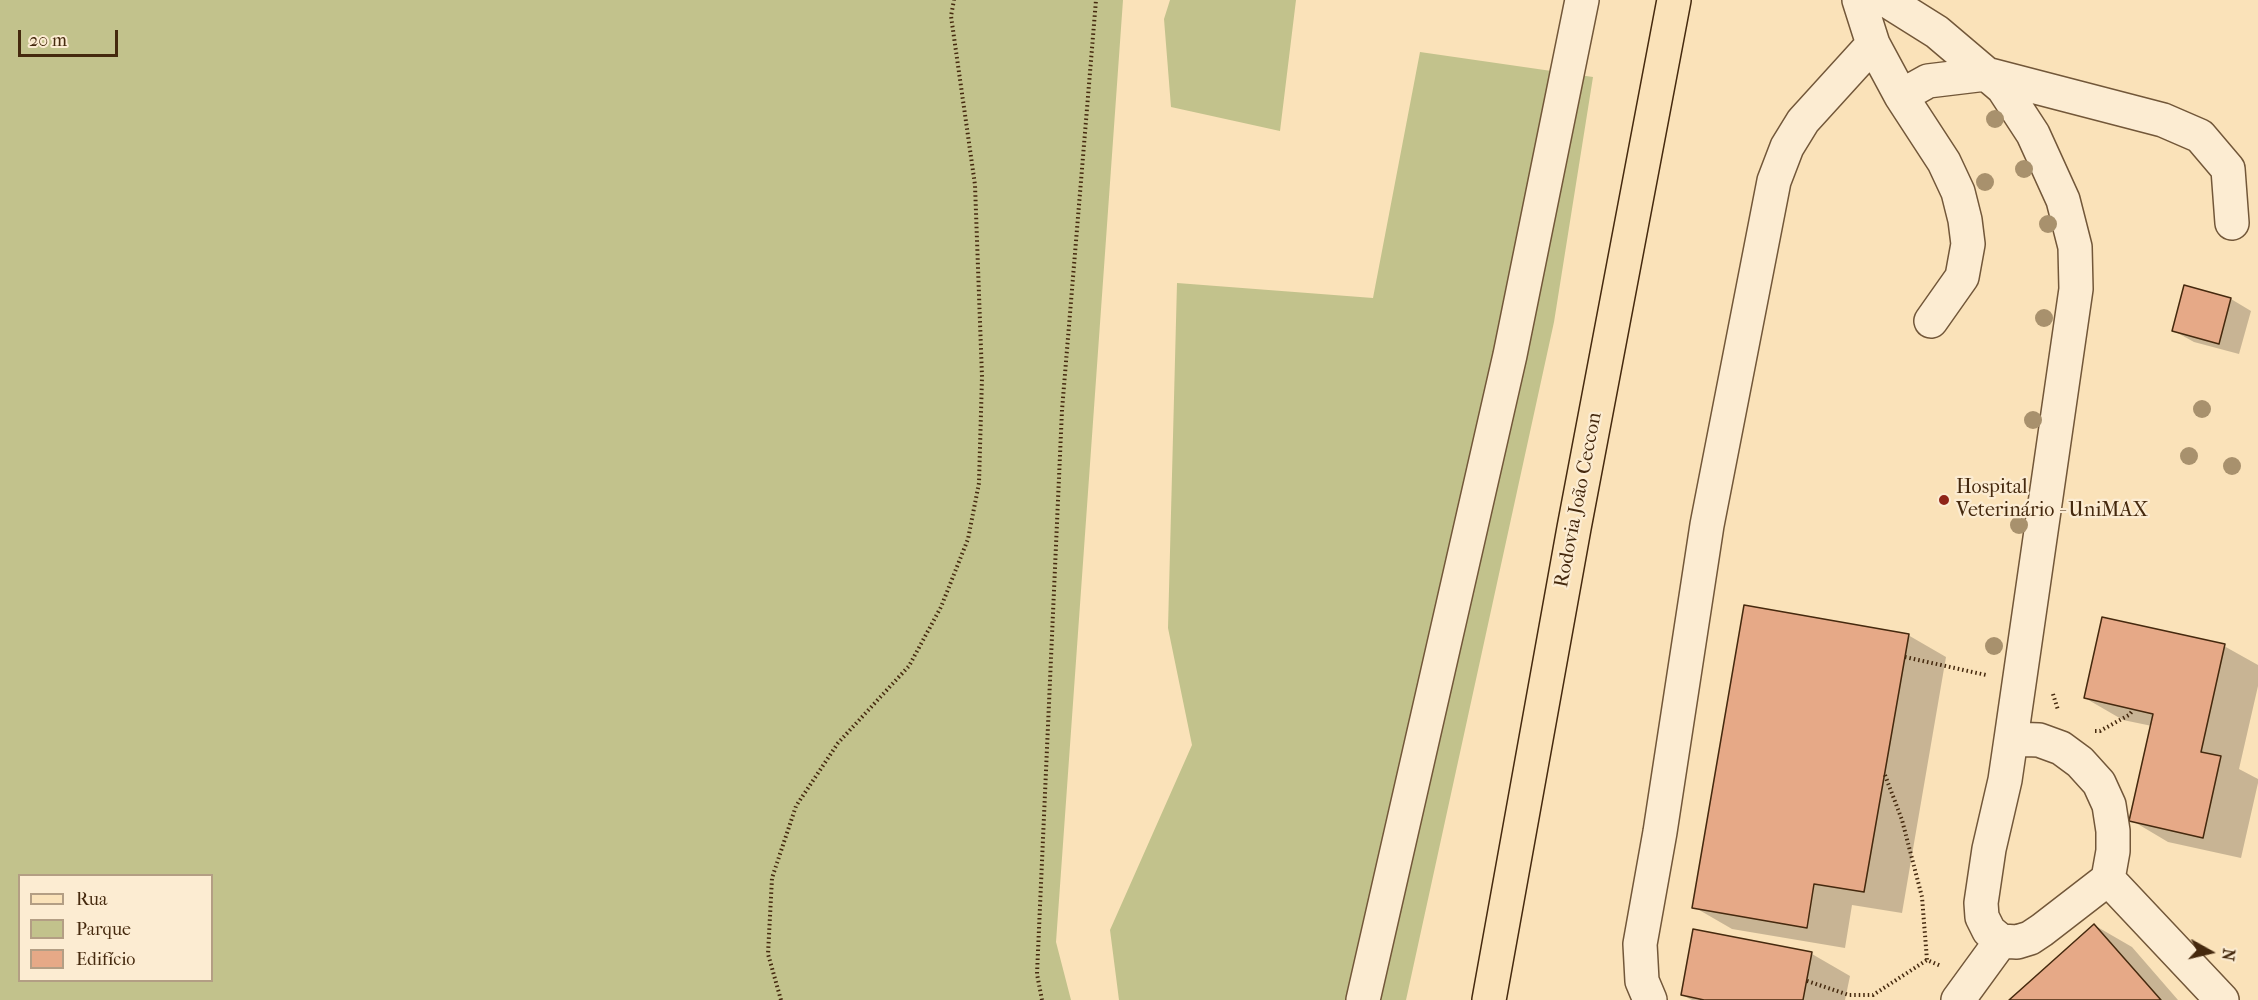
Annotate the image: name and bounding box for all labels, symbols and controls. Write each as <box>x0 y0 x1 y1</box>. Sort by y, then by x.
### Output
scale bar <box>21 18 122 56</box>
text: 20 m <box>29 30 67 51</box>
street label: Rodovia João Ceccon <box>1550 410 1608 590</box>
place label: Hospital Veterinário - UniMAX <box>1956 476 2148 523</box>
marker: Hospital Veterinário - UniMAX <box>1937 493 1951 507</box>
legend <box>18 874 213 982</box>
text: Rua <box>76 889 107 910</box>
text: Parque <box>76 919 131 940</box>
north arrow <box>2180 922 2240 982</box>
text: N <box>2218 947 2239 962</box>
text: Edifício <box>76 949 135 970</box>

